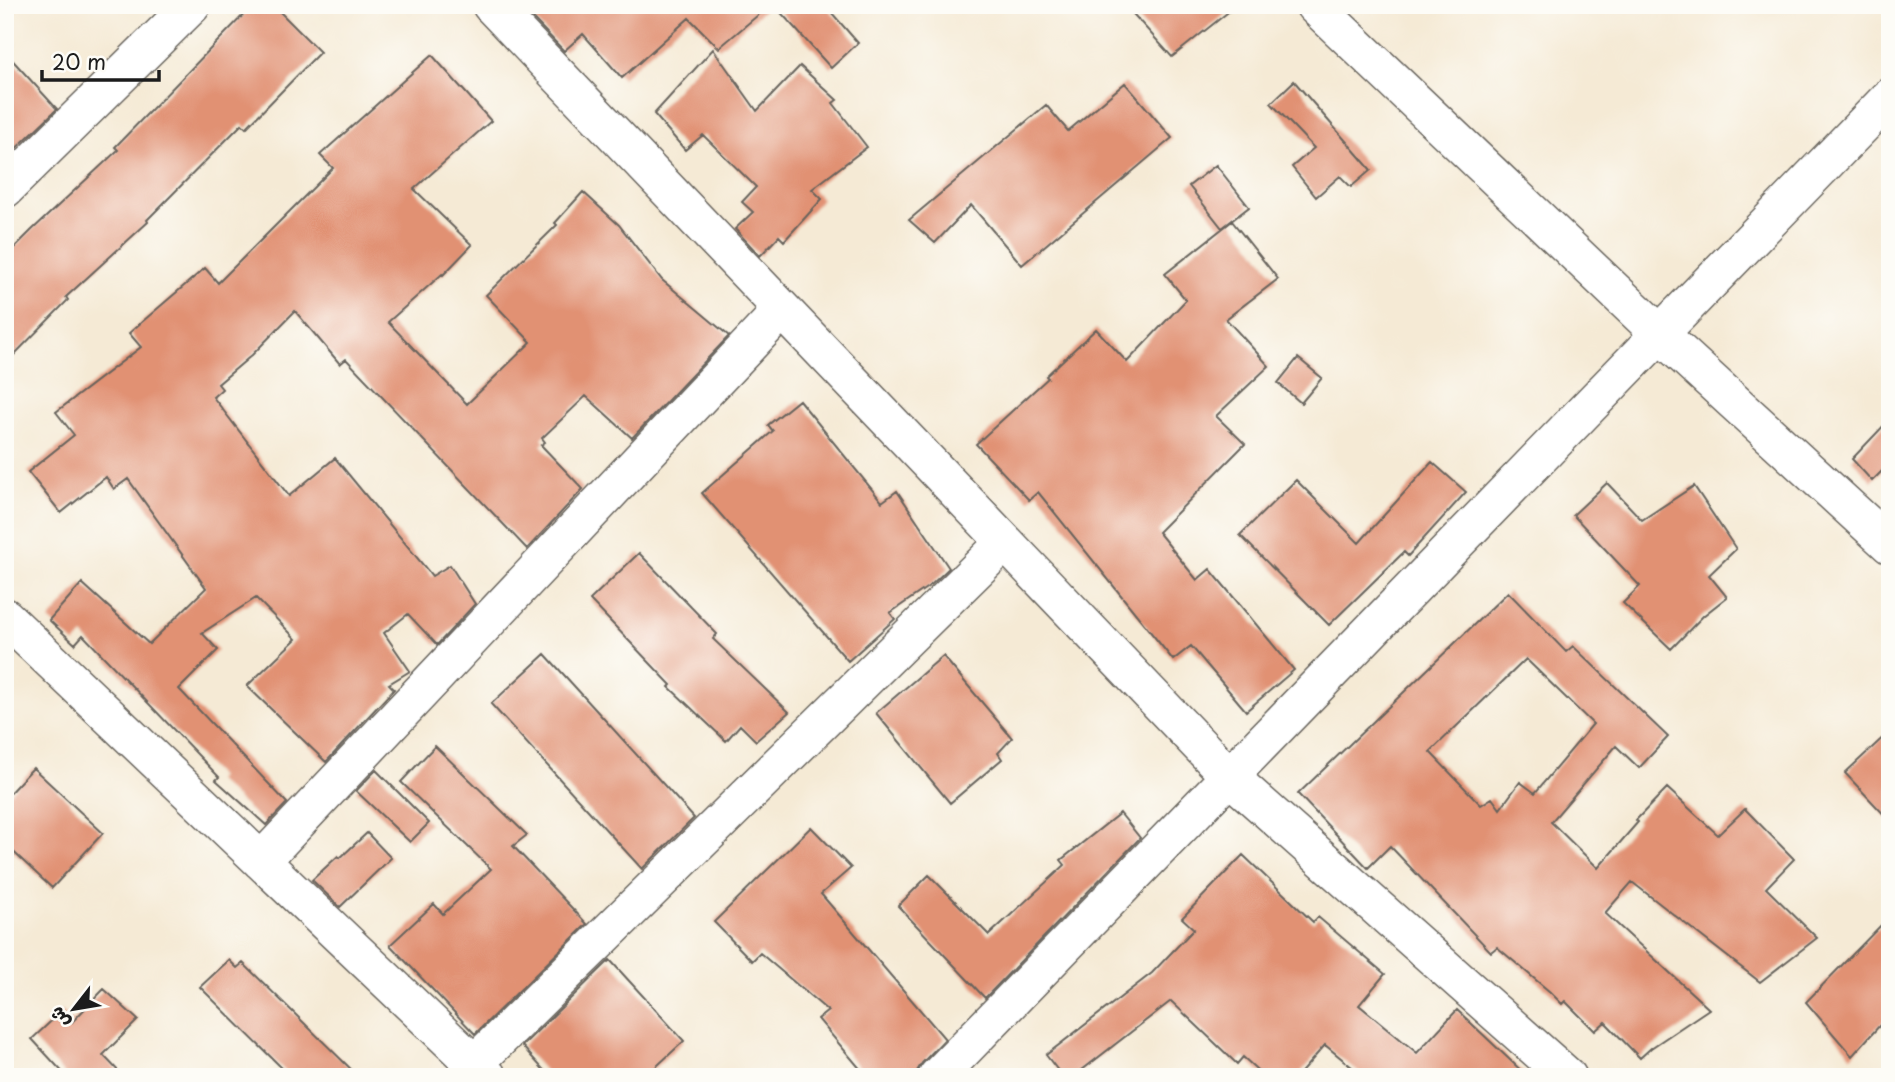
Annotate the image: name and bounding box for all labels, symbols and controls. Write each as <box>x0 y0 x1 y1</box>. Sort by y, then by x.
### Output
scale bar <box>42 38 159 82</box>
text: 20 m <box>52 45 106 77</box>
north arrow <box>38 974 108 1044</box>
text: ش <box>41 1002 76 1034</box>

